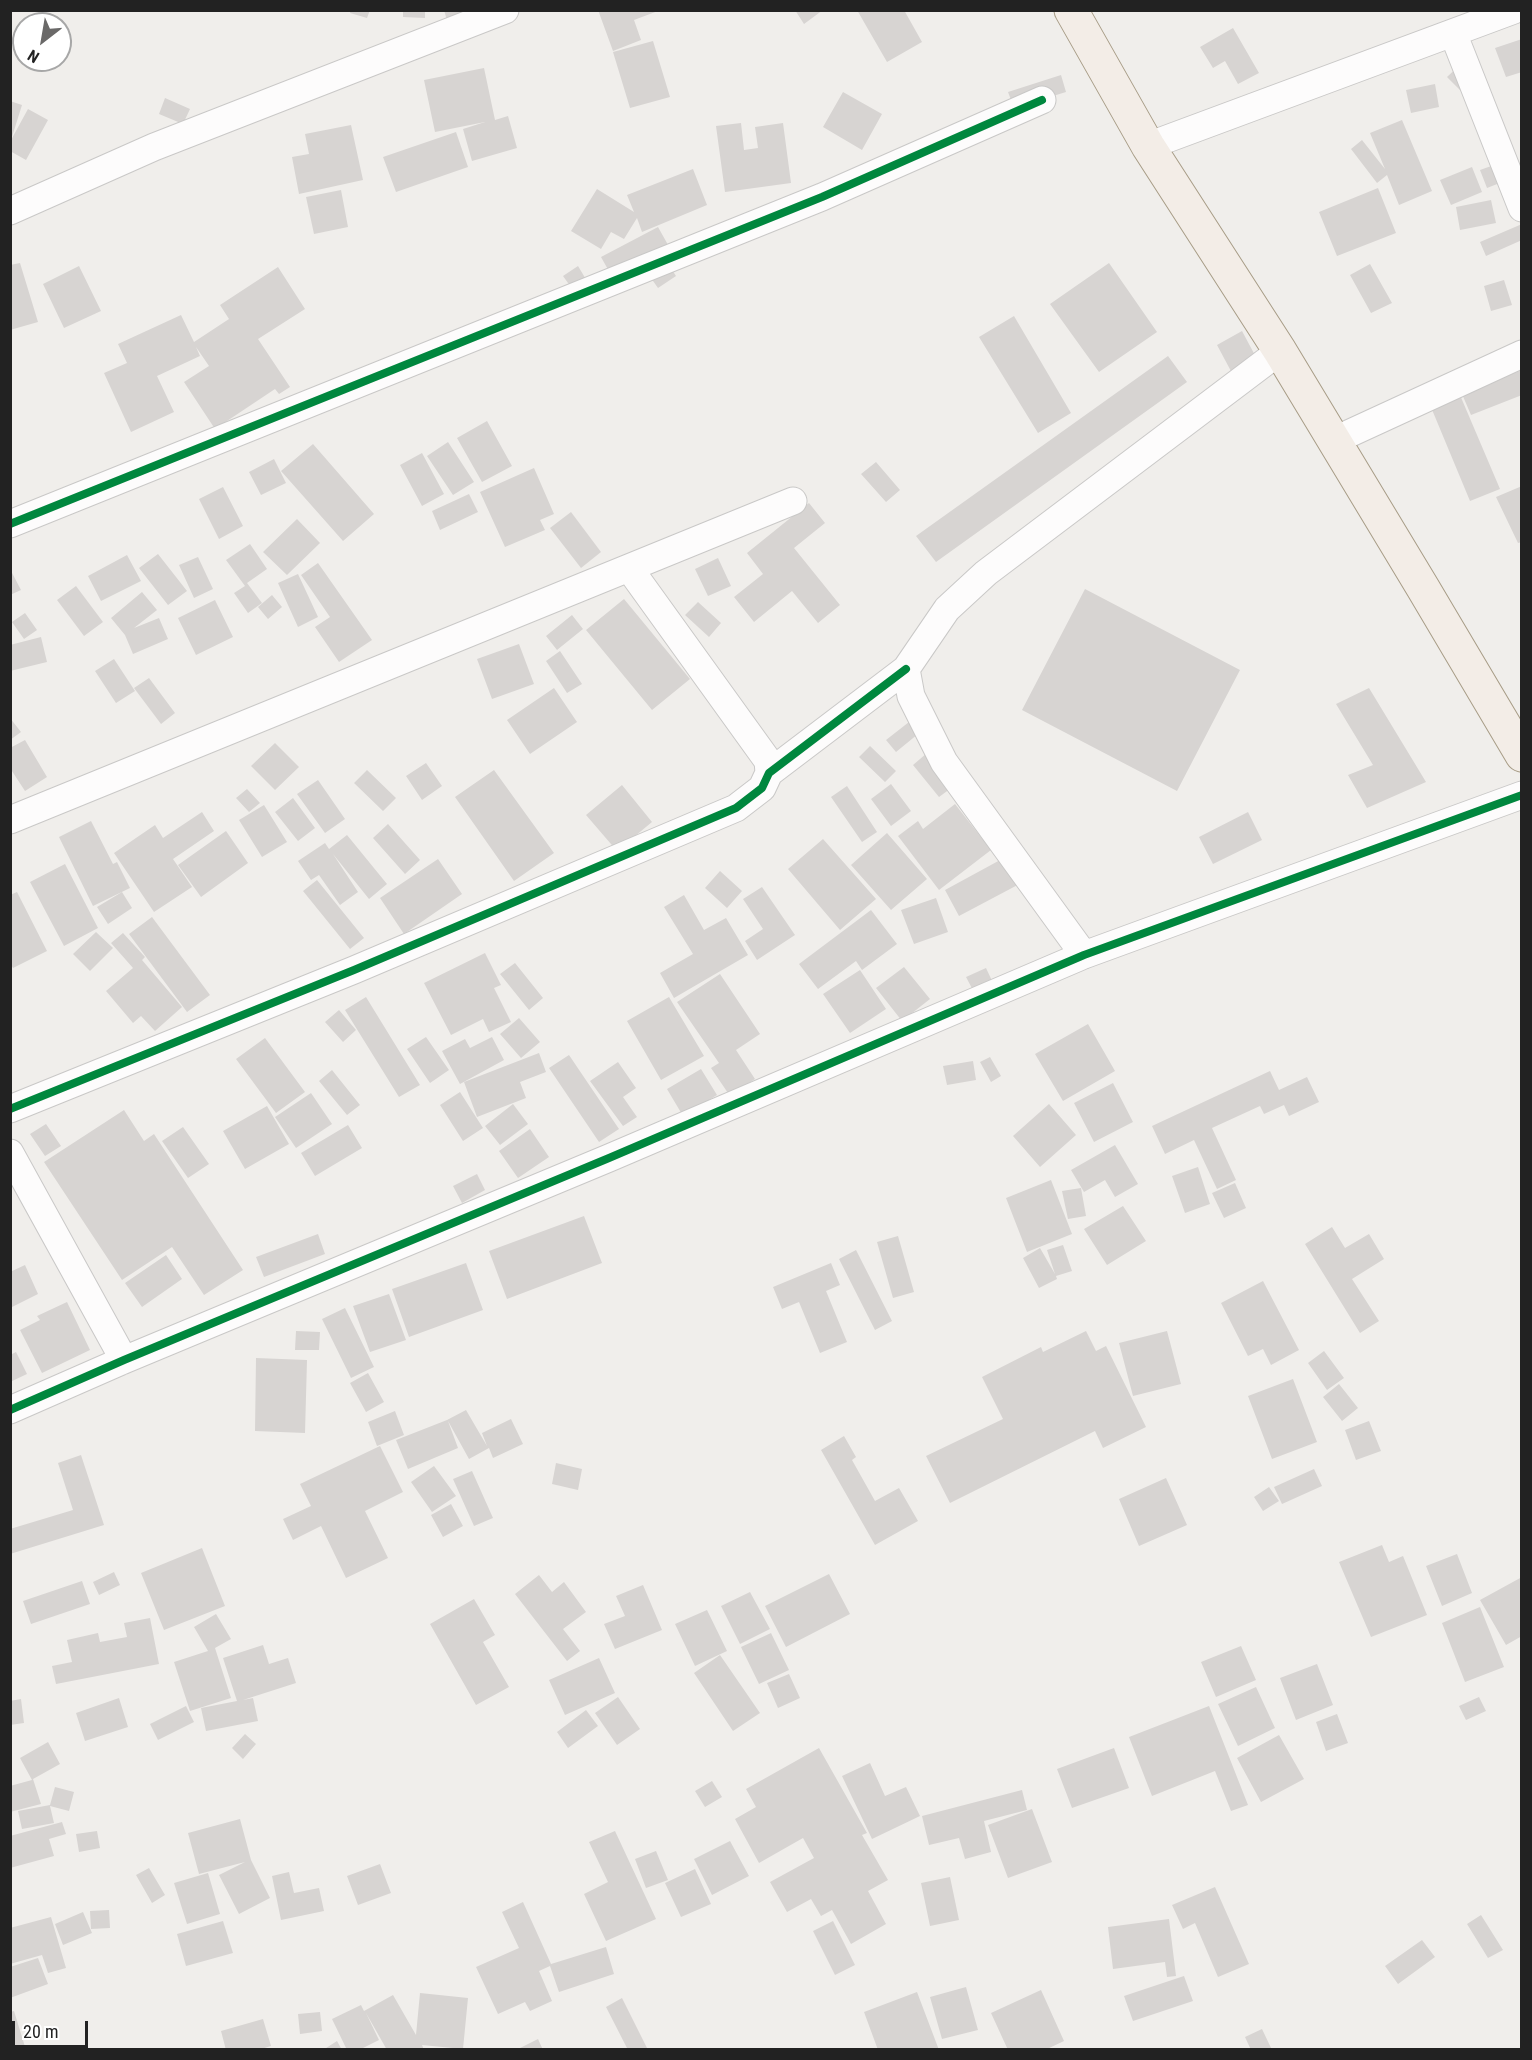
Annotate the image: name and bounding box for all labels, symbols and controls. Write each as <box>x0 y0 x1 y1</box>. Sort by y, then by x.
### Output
north arrow <box>12 12 72 72</box>
text: N <box>24 45 43 67</box>
scale bar <box>15 2009 92 2047</box>
text: 20 m <box>23 2021 58 2042</box>

